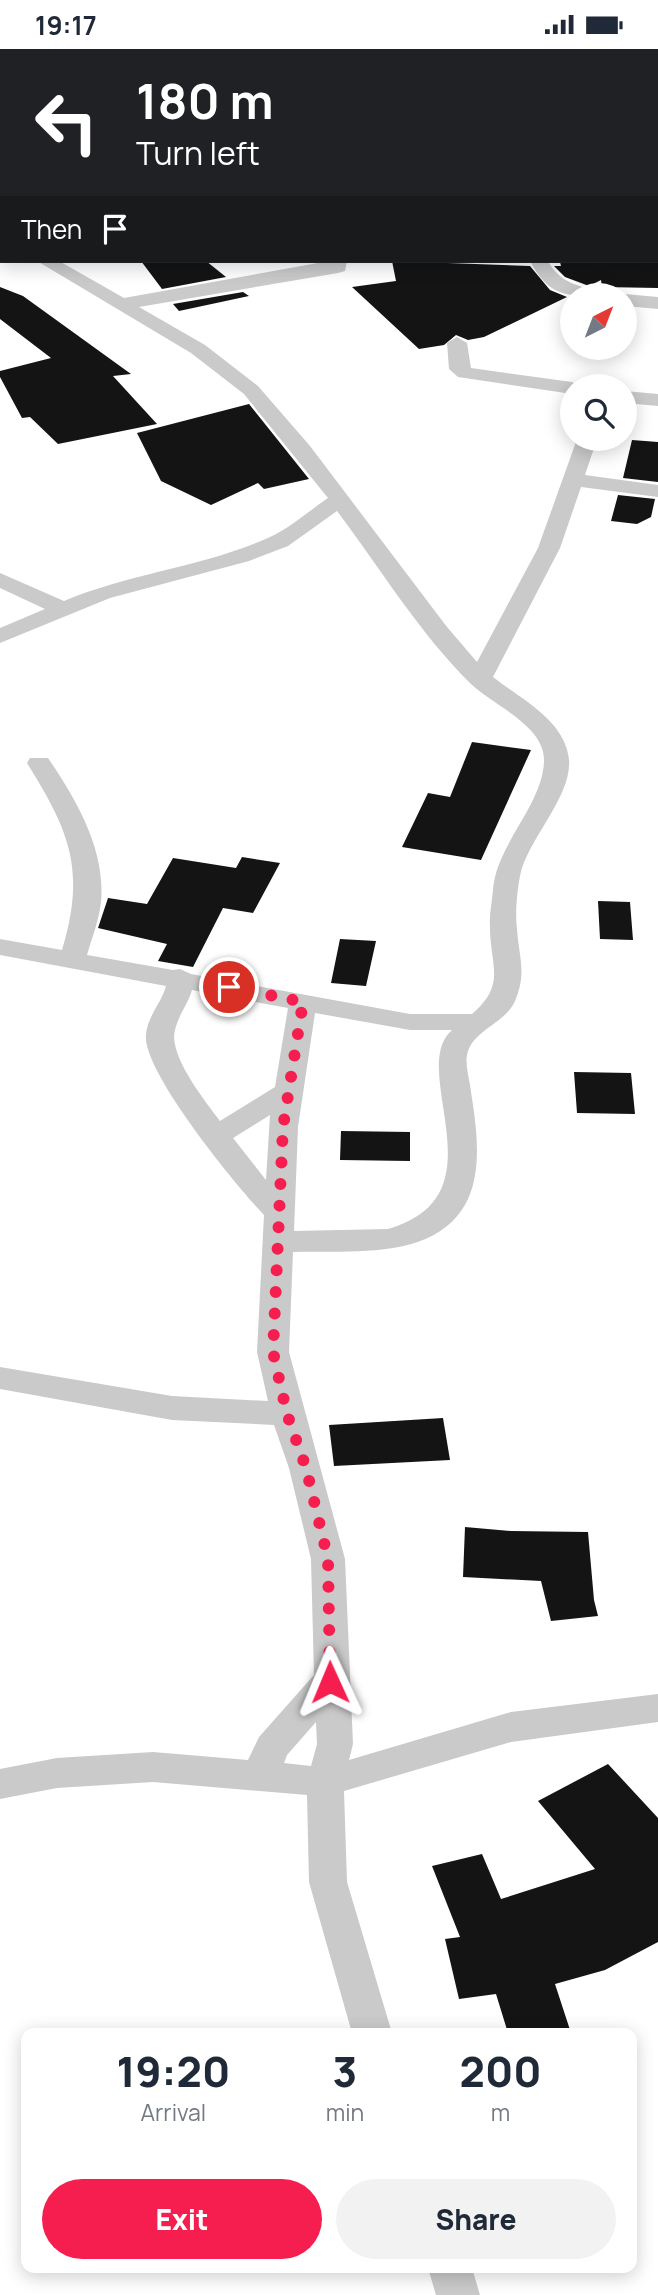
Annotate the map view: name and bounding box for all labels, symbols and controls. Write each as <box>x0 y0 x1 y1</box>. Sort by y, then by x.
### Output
text: 19:17 <box>35 7 97 43</box>
text: 180 m <box>136 67 274 134</box>
icon: left <box>21 77 112 168</box>
text: Turn left <box>136 131 260 175</box>
icon: arrive <box>96 210 134 248</box>
text: Then <box>21 211 82 247</box>
north arrow <box>560 283 637 361</box>
map controls <box>560 283 637 451</box>
button: search <box>560 374 637 451</box>
pin <box>199 957 259 1017</box>
icon: arrive <box>210 968 248 1006</box>
position arrow <box>293 1645 367 1719</box>
text: 19:20 <box>116 2042 230 2100</box>
text: 3 <box>333 2042 357 2100</box>
text: 200 <box>460 2042 542 2100</box>
text: Arrival <box>140 2096 206 2128</box>
text: min <box>326 2096 364 2128</box>
text: m <box>491 2096 510 2128</box>
button: Exit <box>42 2179 322 2259</box>
button: Share <box>336 2179 616 2259</box>

